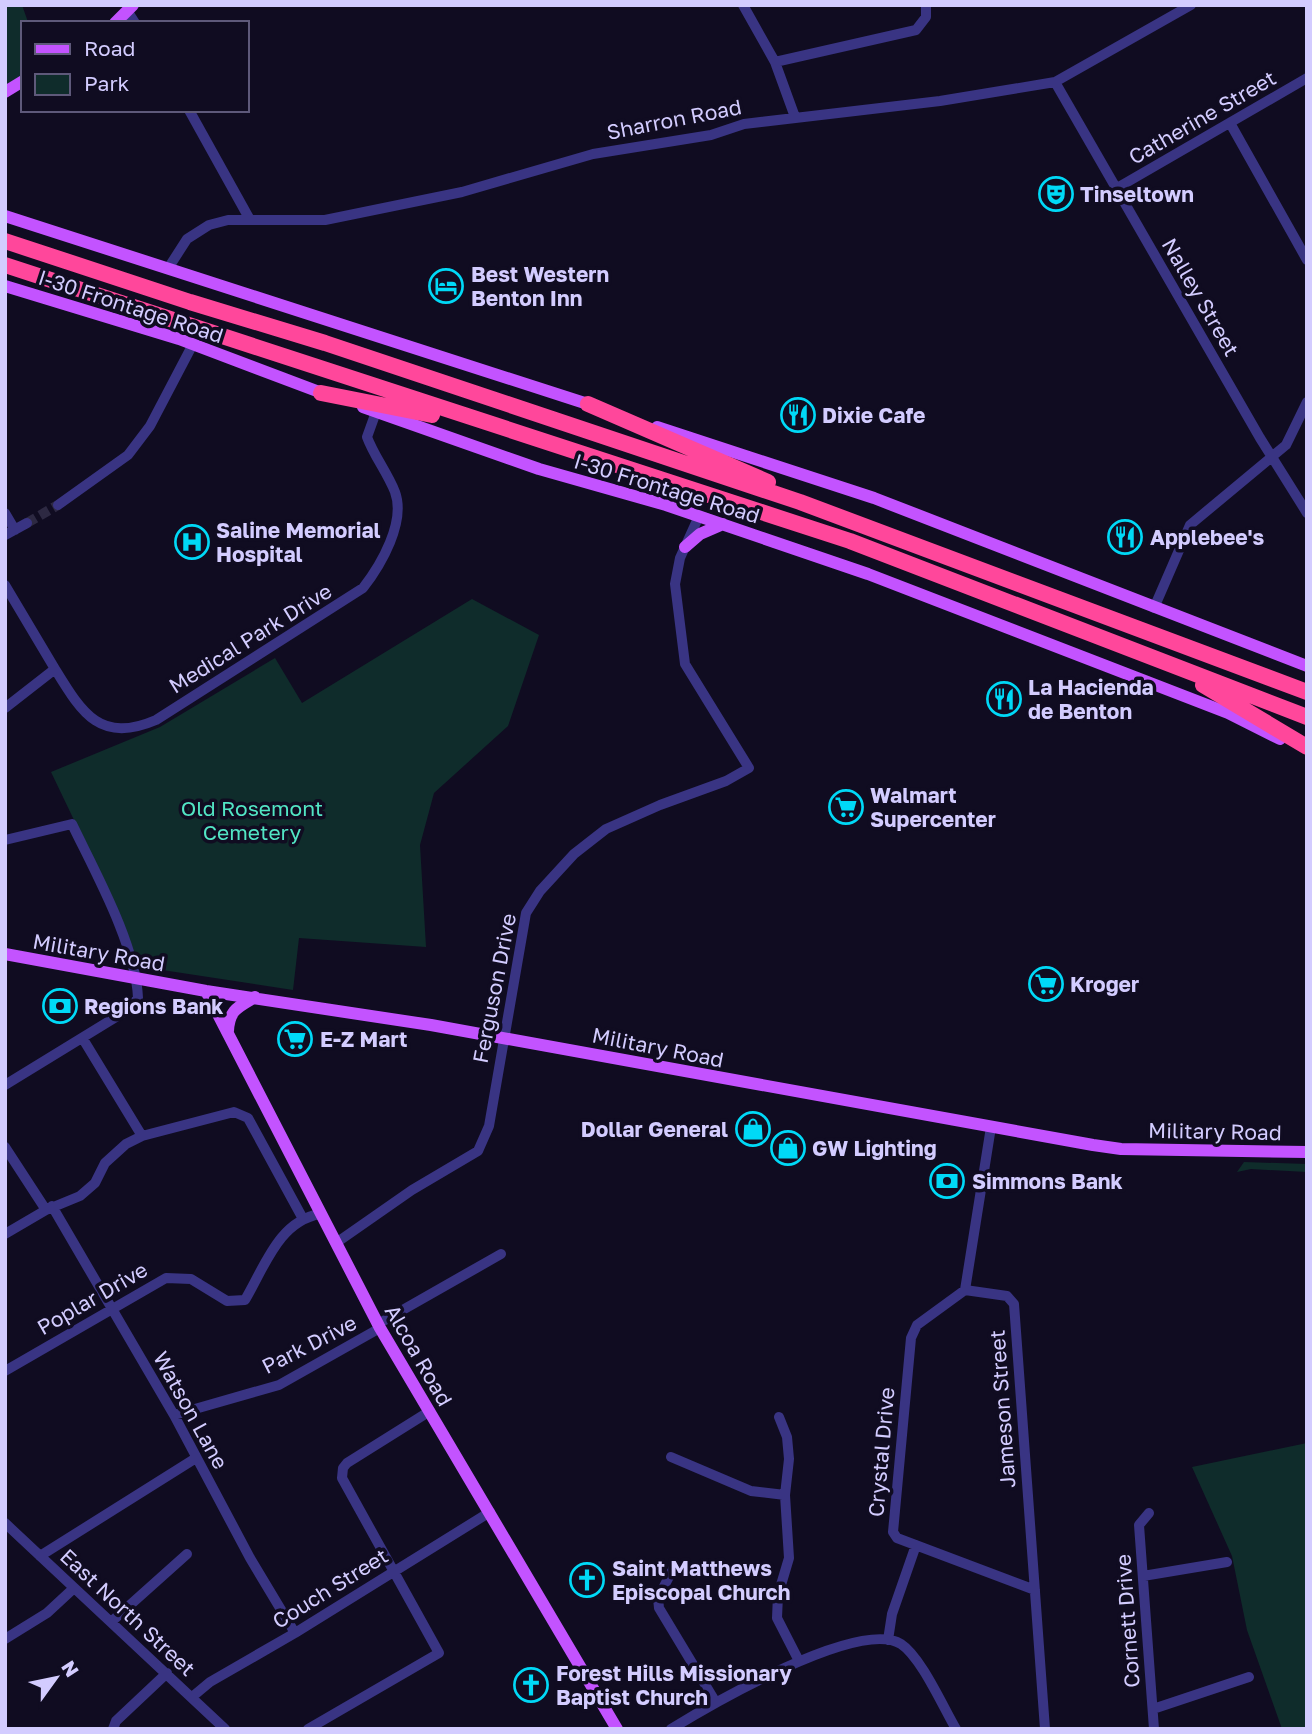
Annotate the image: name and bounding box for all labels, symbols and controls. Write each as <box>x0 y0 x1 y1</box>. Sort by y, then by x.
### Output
legend <box>21 21 248 112</box>
text: Road <box>84 35 135 61</box>
street label: Catherine Street <box>1124 64 1280 170</box>
text: Park <box>84 70 130 96</box>
street label: Sharron Road <box>604 93 744 145</box>
theatre icon: Tinseltown <box>1037 175 1075 213</box>
place label: Tinseltown <box>1080 181 1194 207</box>
street label: Nalley Street <box>1157 233 1245 361</box>
place label: Best Western Benton Inn <box>471 261 609 311</box>
street label: I-30 Frontage Road <box>35 264 227 348</box>
hotel icon: Best Western Benton Inn <box>427 267 465 305</box>
restaurant icon: Dixie Cafe <box>779 396 817 434</box>
place label: Dixie Cafe <box>822 402 925 428</box>
street label: I-30 Frontage Road <box>571 447 763 529</box>
place label: Saline Memorial Hospital <box>216 517 381 567</box>
restaurant icon: Applebee's <box>1106 518 1144 556</box>
hospital icon: Saline Memorial Hospital <box>173 523 211 561</box>
place label: Applebee's <box>1150 524 1265 550</box>
street label: Medical Park Drive <box>164 577 336 699</box>
place label: La Hacienda de Benton <box>1028 674 1154 724</box>
restaurant icon: La Hacienda de Benton <box>985 680 1023 718</box>
place label: Walmart Supercenter <box>870 782 996 832</box>
supermarket icon: Walmart Supercenter <box>827 788 865 826</box>
park label: Old Rosemont Cemetery <box>181 795 323 845</box>
street label: Ferguson Drive <box>467 911 521 1065</box>
street label: Military Road <box>31 928 167 976</box>
supermarket icon: Kroger <box>1027 965 1065 1003</box>
place label: Kroger <box>1070 971 1139 997</box>
bank icon: Regions Bank <box>41 987 79 1025</box>
place label: Regions Bank <box>84 993 224 1019</box>
supermarket icon: E-Z Mart <box>276 1020 314 1058</box>
street label: Military Road <box>590 1021 726 1073</box>
place label: E-Z Mart <box>320 1026 407 1052</box>
shop icon: Dollar General <box>734 1110 772 1148</box>
place label: Dollar General <box>581 1116 728 1142</box>
street label: Military Road <box>1148 1117 1282 1145</box>
shop icon: GW Lighting <box>769 1129 807 1167</box>
place label: GW Lighting <box>812 1135 937 1161</box>
bank icon: Simmons Bank <box>928 1162 966 1200</box>
place label: Simmons Bank <box>972 1168 1123 1194</box>
street label: Poplar Drive <box>32 1256 152 1340</box>
street label: Alcoa Road <box>380 1300 458 1410</box>
street label: Park Drive <box>257 1309 361 1379</box>
street label: Jameson Street <box>984 1329 1020 1489</box>
street label: Watson Lane <box>148 1347 234 1473</box>
street label: Crystal Drive <box>862 1386 900 1518</box>
street label: Couch Street <box>267 1542 393 1634</box>
street label: East North Street <box>55 1543 201 1681</box>
street label: Cornett Drive <box>1109 1553 1145 1689</box>
place label: Saint Matthews Episcopal Church <box>612 1555 790 1605</box>
church icon: Saint Matthews Episcopal Church <box>568 1561 606 1599</box>
north arrow <box>21 1643 91 1713</box>
place label: Forest Hills Missionary Baptist Church <box>556 1660 792 1710</box>
church icon: Forest Hills Missionary Baptist Church <box>512 1666 550 1704</box>

